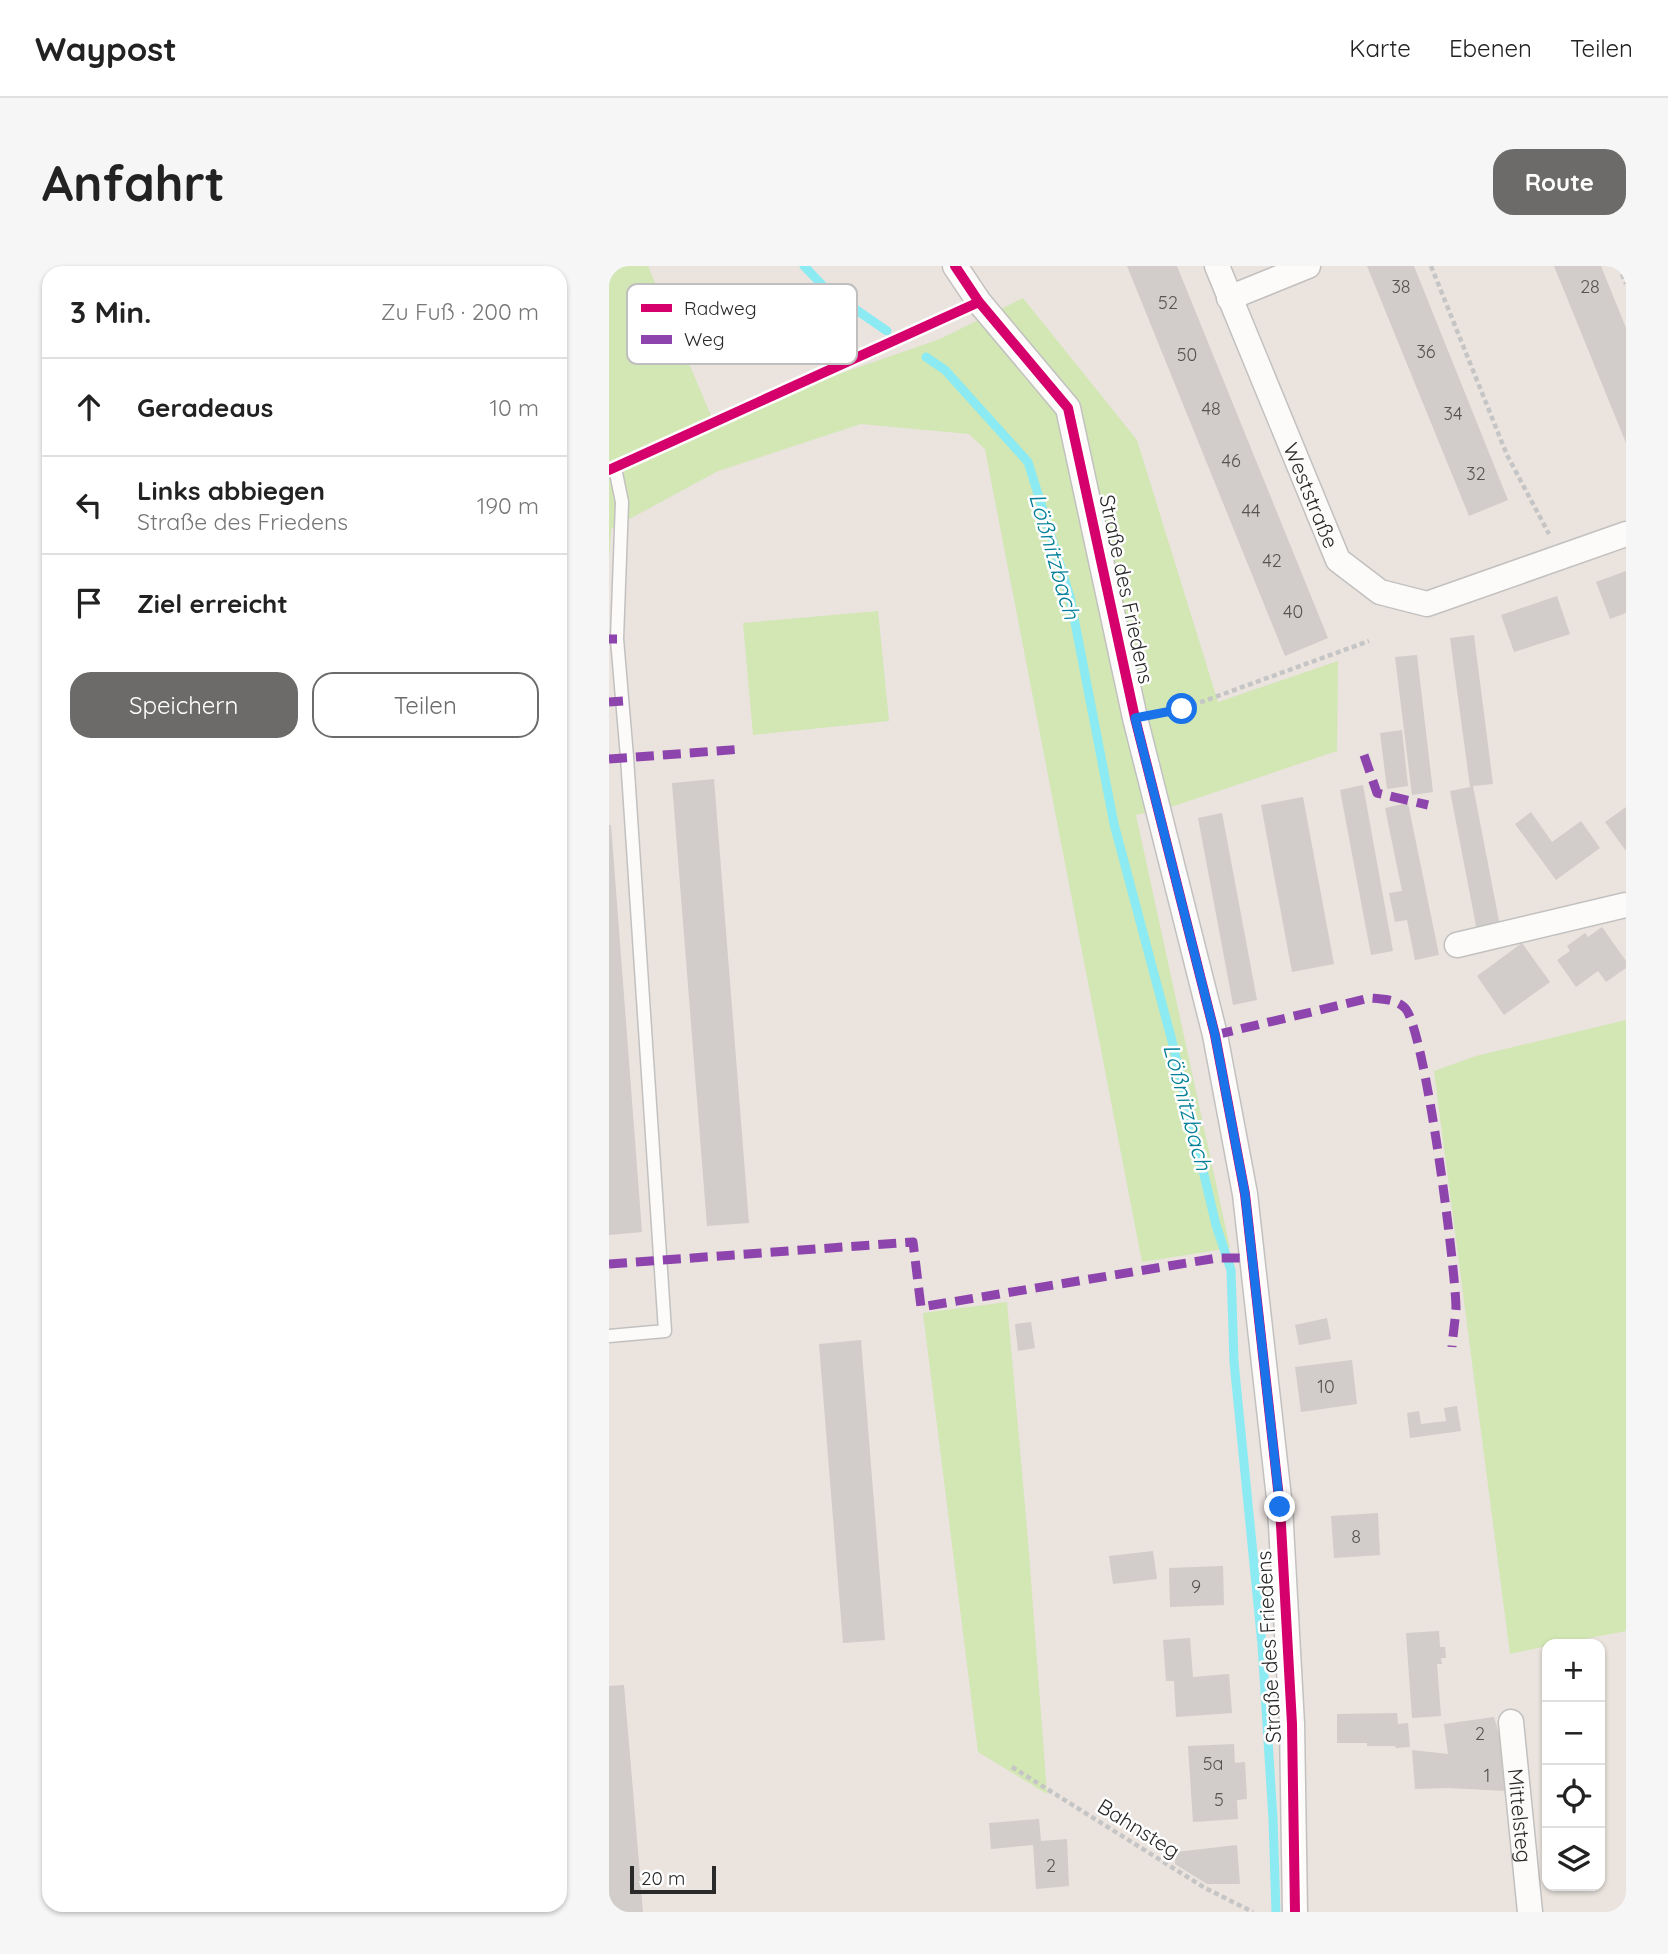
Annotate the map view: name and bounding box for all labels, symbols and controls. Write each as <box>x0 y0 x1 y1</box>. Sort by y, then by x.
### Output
text: Waypost <box>35 28 177 69</box>
text: Karte <box>1349 33 1411 63</box>
text: Ebenen <box>1449 33 1532 63</box>
text: Teilen <box>1570 33 1633 63</box>
button: Route <box>1493 149 1626 215</box>
text: Anfahrt <box>42 152 225 213</box>
house number: 38 <box>1391 275 1411 298</box>
house number: 28 <box>1580 275 1600 298</box>
legend <box>627 284 857 364</box>
house number: 52 <box>1158 291 1178 314</box>
text: 3 Min. <box>70 293 152 331</box>
text: Radweg <box>684 296 757 320</box>
text: Zu Fuß · 200 m <box>381 297 539 326</box>
text: Weg <box>684 327 725 351</box>
house number: 36 <box>1416 340 1436 363</box>
house number: 50 <box>1177 343 1197 366</box>
icon: ahead <box>70 388 108 426</box>
text: Geradeaus <box>137 391 273 424</box>
text: 10 m <box>490 393 539 422</box>
house number: 48 <box>1201 397 1221 420</box>
house number: 34 <box>1444 402 1462 425</box>
street label: Weststraße <box>1278 439 1345 552</box>
house number: 46 <box>1221 449 1241 472</box>
house number: 32 <box>1466 462 1486 485</box>
text: Links abbiegen <box>137 474 325 507</box>
icon: left <box>70 486 108 524</box>
water label: Lößnitzbach <box>1023 490 1087 623</box>
text: 190 m <box>477 491 539 520</box>
street label: Straße des Friedens <box>1094 492 1160 686</box>
house number: 44 <box>1242 499 1260 522</box>
text: Straße des Friedens <box>137 507 348 536</box>
house number: 42 <box>1262 549 1282 572</box>
icon: arrive <box>70 584 108 622</box>
text: Ziel erreicht <box>137 587 288 620</box>
house number: 40 <box>1283 600 1303 623</box>
button: Speichern <box>70 672 298 738</box>
button: Teilen <box>312 672 539 738</box>
route start <box>1166 693 1197 724</box>
water label: Lößnitzbach <box>1157 1040 1219 1174</box>
house number: 10 <box>1317 1375 1335 1398</box>
route end <box>1264 1491 1295 1522</box>
house number: 8 <box>1351 1525 1361 1548</box>
street label: Straße des Friedens <box>1250 1550 1286 1744</box>
house number: 9 <box>1191 1575 1201 1598</box>
map controls <box>1542 1639 1605 1891</box>
button: + <box>1542 1639 1605 1702</box>
button: − <box>1542 1702 1605 1765</box>
house number: 2 <box>1475 1722 1485 1745</box>
house number: 5a <box>1203 1752 1223 1775</box>
house number: 1 <box>1484 1764 1490 1787</box>
button: locate <box>1542 1765 1605 1828</box>
street label: Mittelsteg <box>1503 1767 1538 1864</box>
house number: 5 <box>1214 1788 1224 1811</box>
street label: Bahnsteg <box>1093 1793 1185 1863</box>
button: layers <box>1542 1828 1605 1891</box>
house number: 2 <box>1046 1854 1056 1877</box>
scale bar <box>630 1863 716 1895</box>
text: 20 m <box>641 1866 685 1890</box>

